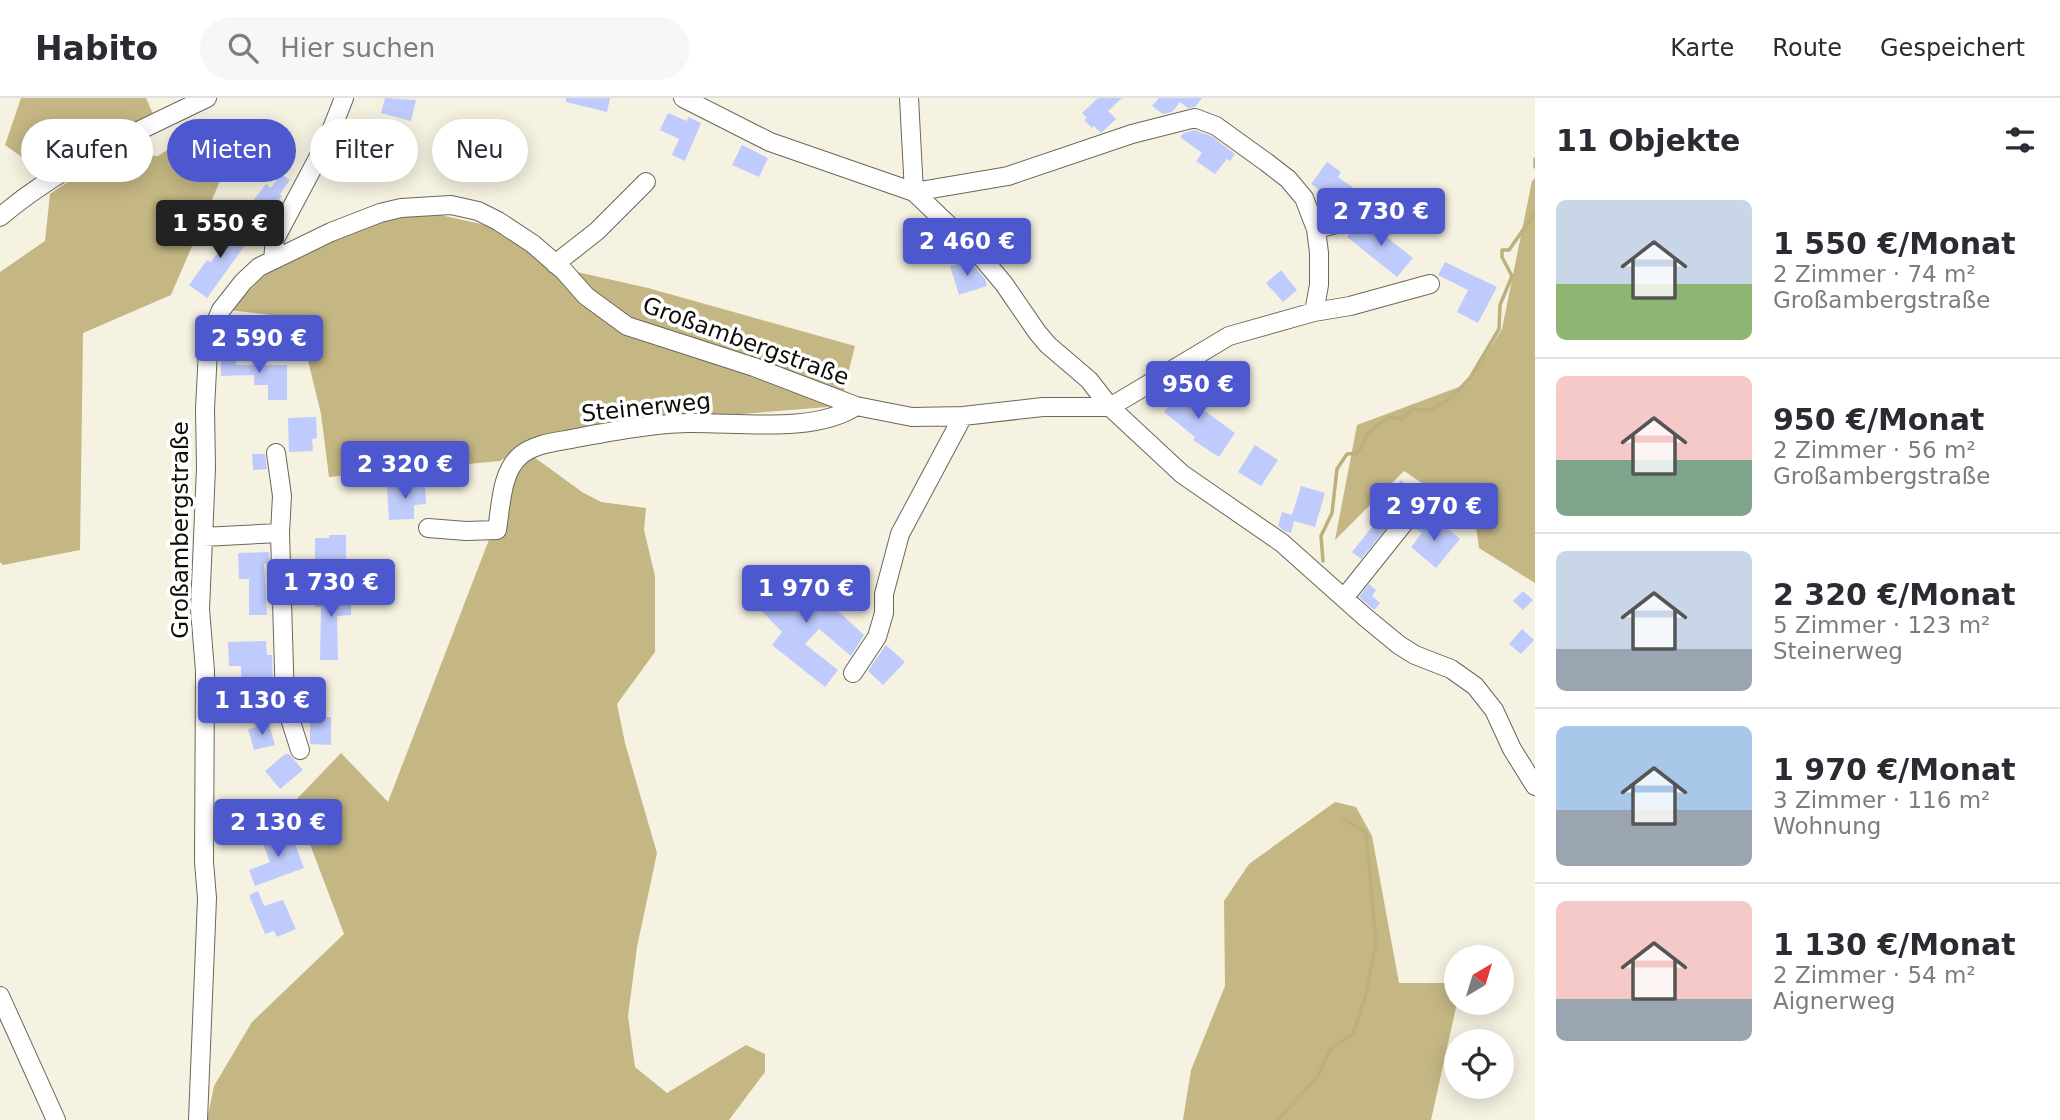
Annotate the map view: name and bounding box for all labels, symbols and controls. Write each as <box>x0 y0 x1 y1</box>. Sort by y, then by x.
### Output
search box <box>200 17 690 80</box>
text: Habito <box>35 29 158 68</box>
icon: search <box>224 29 262 67</box>
text: Hier suchen <box>280 33 435 63</box>
text: Karte <box>1670 34 1734 62</box>
text: Route <box>1772 34 1842 62</box>
text: Gespeichert <box>1880 34 2025 62</box>
chip: Kaufen <box>21 119 153 182</box>
chip: Mieten <box>167 119 296 182</box>
chip: Filter <box>310 119 418 182</box>
chip: Neu <box>432 119 528 182</box>
icon: filters <box>2001 121 2039 159</box>
text: 11 Objekte <box>1556 123 1740 158</box>
pin: 2 730 € <box>1316 188 1446 248</box>
text: 2 730 € <box>1333 198 1429 224</box>
pin: 1 550 € <box>155 200 285 260</box>
text: 1 550 € <box>172 210 268 236</box>
pin: 2 460 € <box>902 218 1032 278</box>
text: 1 550 €/Monat <box>1773 226 2016 261</box>
text: 2 460 € <box>919 228 1015 254</box>
icon: home <box>1612 228 1696 312</box>
text: 2 Zimmer · 74 m² <box>1773 261 1976 287</box>
text: Großambergstraße <box>1773 287 1990 313</box>
street label: Großambergstraße <box>639 292 853 390</box>
pin: 2 590 € <box>194 316 324 375</box>
text: 2 590 € <box>211 325 307 351</box>
pin: 950 € <box>1149 362 1247 421</box>
text: 950 € <box>1162 371 1234 397</box>
street label: Steinerweg <box>580 387 712 427</box>
text: 950 €/Monat <box>1773 402 1984 437</box>
icon: home <box>1612 404 1696 488</box>
street label: Großambergstraße <box>167 421 193 639</box>
text: 2 Zimmer · 56 m² <box>1773 437 1976 463</box>
pin: 2 320 € <box>340 442 470 501</box>
text: 2 320 € <box>357 451 453 477</box>
text: Großambergstraße <box>1773 463 1990 489</box>
pin: 2 970 € <box>1369 484 1499 543</box>
text: 2 970 € <box>1386 493 1482 519</box>
pin: 1 730 € <box>266 560 396 619</box>
pin: 1 970 € <box>741 566 871 625</box>
text: 1 730 € <box>283 569 379 595</box>
text: 1 970 € <box>758 575 854 601</box>
text: 2 320 €/Monat <box>1773 577 2016 612</box>
icon: home <box>1612 579 1696 663</box>
text: 5 Zimmer · 123 m² <box>1773 612 1990 638</box>
text: Steinerweg <box>1773 638 1903 664</box>
pin: 1 130 € <box>197 678 327 737</box>
text: 1 130 € <box>214 687 310 713</box>
text: 1 970 €/Monat <box>1773 752 2016 787</box>
icon: home <box>1612 754 1696 838</box>
text: 3 Zimmer · 116 m² <box>1773 787 1990 813</box>
pin: 2 130 € <box>213 800 343 859</box>
text: 2 130 € <box>230 809 326 835</box>
text: Wohnung <box>1773 813 1881 839</box>
text: 1 130 €/Monat <box>1773 927 2016 962</box>
icon: home <box>1612 929 1696 1013</box>
north arrow <box>1444 945 1514 1015</box>
map controls <box>1444 945 1514 1099</box>
text: 2 Zimmer · 54 m² <box>1773 962 1976 988</box>
text: Aignerweg <box>1773 988 1895 1014</box>
button: locate <box>1444 1029 1514 1099</box>

